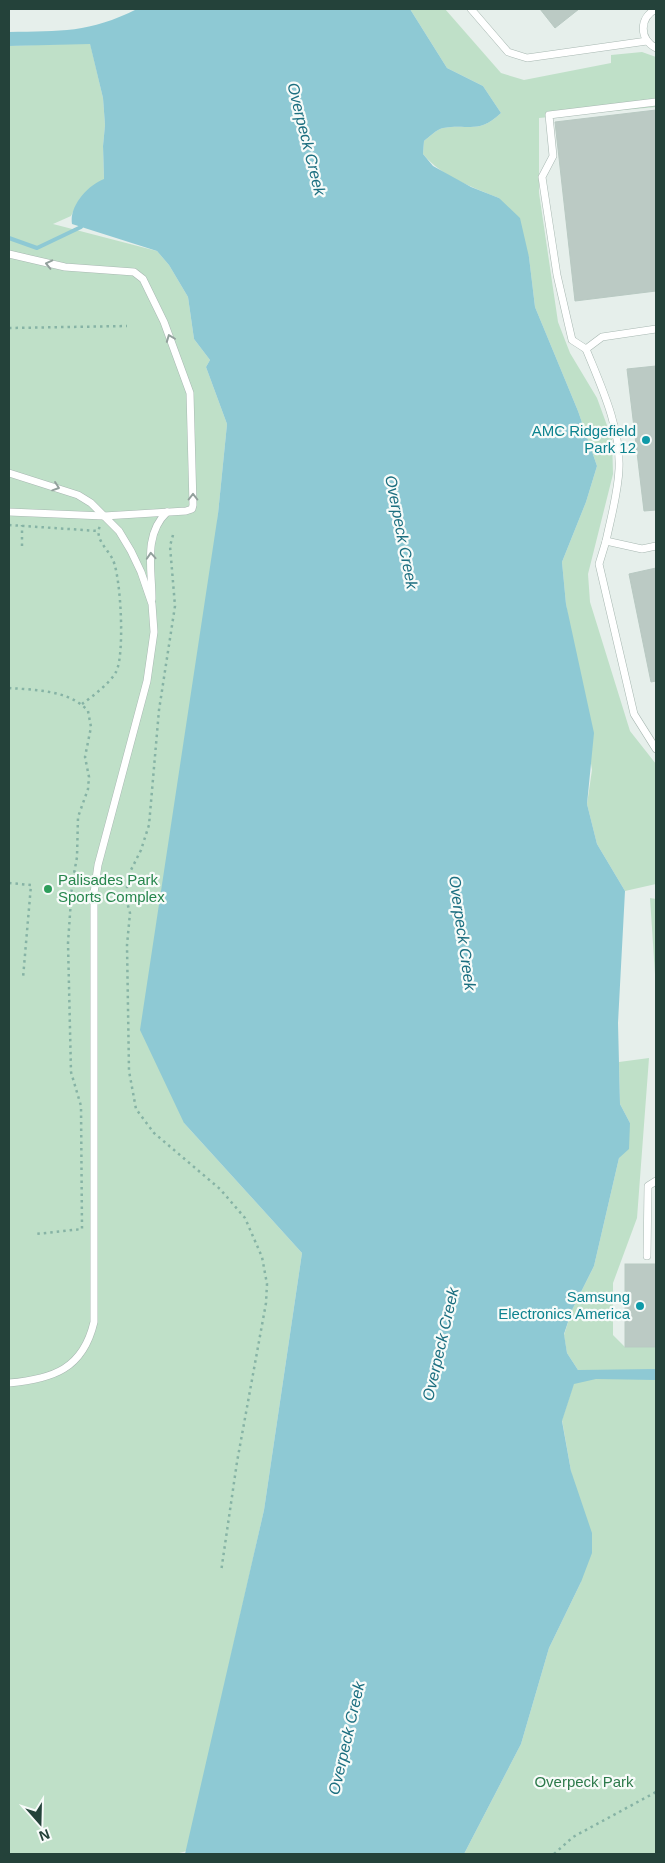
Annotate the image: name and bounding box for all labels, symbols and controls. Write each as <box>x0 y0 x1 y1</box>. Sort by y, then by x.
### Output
water label: Overpeck Creek <box>284 81 329 198</box>
one-way arrow <box>44 259 53 270</box>
one-way arrow <box>166 334 176 343</box>
place label: AMC Ridgefield Park 12 <box>532 422 636 456</box>
marker: AMC Ridgefield Park 12 <box>640 434 652 446</box>
water label: Overpeck Creek <box>382 474 421 591</box>
one-way arrow <box>51 481 59 491</box>
one-way arrow <box>188 493 198 500</box>
one-way arrow <box>145 551 156 559</box>
place label: Palisades Park Sports Complex <box>58 871 165 905</box>
water label: Overpeck Creek <box>446 875 479 992</box>
marker: Palisades Park Sports Complex <box>42 883 54 895</box>
water label: Overpeck Creek <box>419 1285 462 1402</box>
place label: Samsung Electronics America <box>498 1288 631 1322</box>
marker: Samsung Electronics America <box>634 1300 646 1312</box>
water label: Overpeck Creek <box>325 1679 368 1796</box>
park label: Overpeck Park <box>534 1773 634 1790</box>
north arrow <box>15 1798 65 1848</box>
text: N <box>37 1826 52 1844</box>

